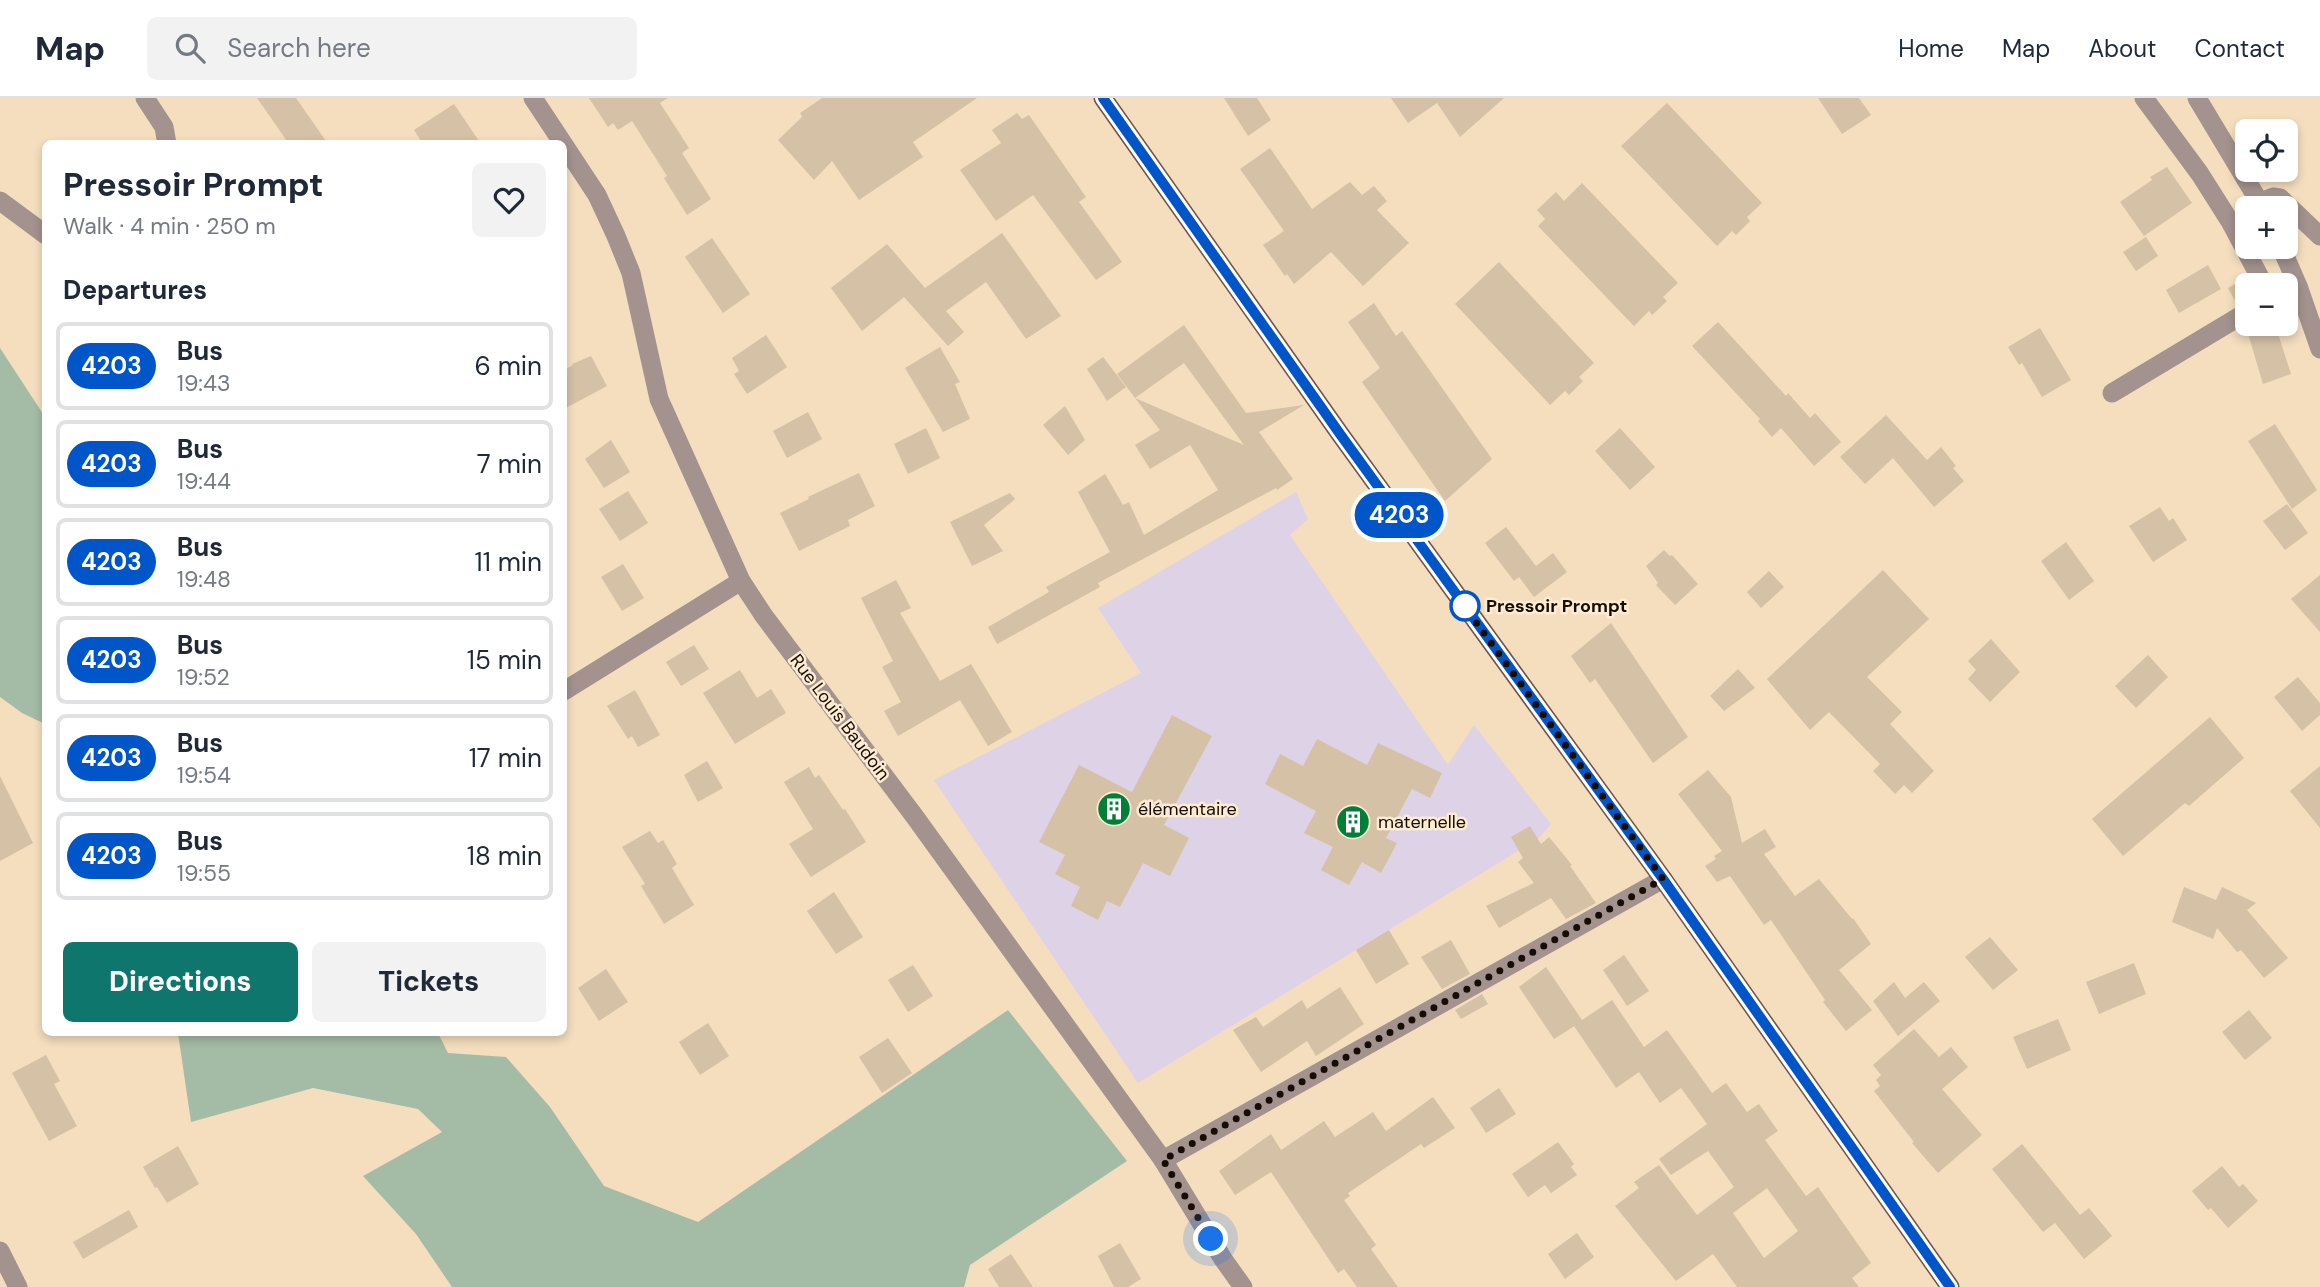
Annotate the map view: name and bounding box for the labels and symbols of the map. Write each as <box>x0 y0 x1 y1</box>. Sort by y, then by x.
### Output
line badge: 4203 <box>1350 492 1448 538</box>
marker: Pressoir Prompt <box>1450 591 1480 621</box>
place label: Pressoir Prompt <box>1486 594 1627 618</box>
street label: Rue Louis Baudoin <box>785 649 895 785</box>
building icon: élémentaire <box>1095 790 1133 828</box>
place label: élémentaire <box>1138 797 1237 821</box>
building icon: maternelle <box>1334 803 1372 841</box>
place label: maternelle <box>1378 810 1466 834</box>
your location <box>1193 1221 1228 1256</box>

